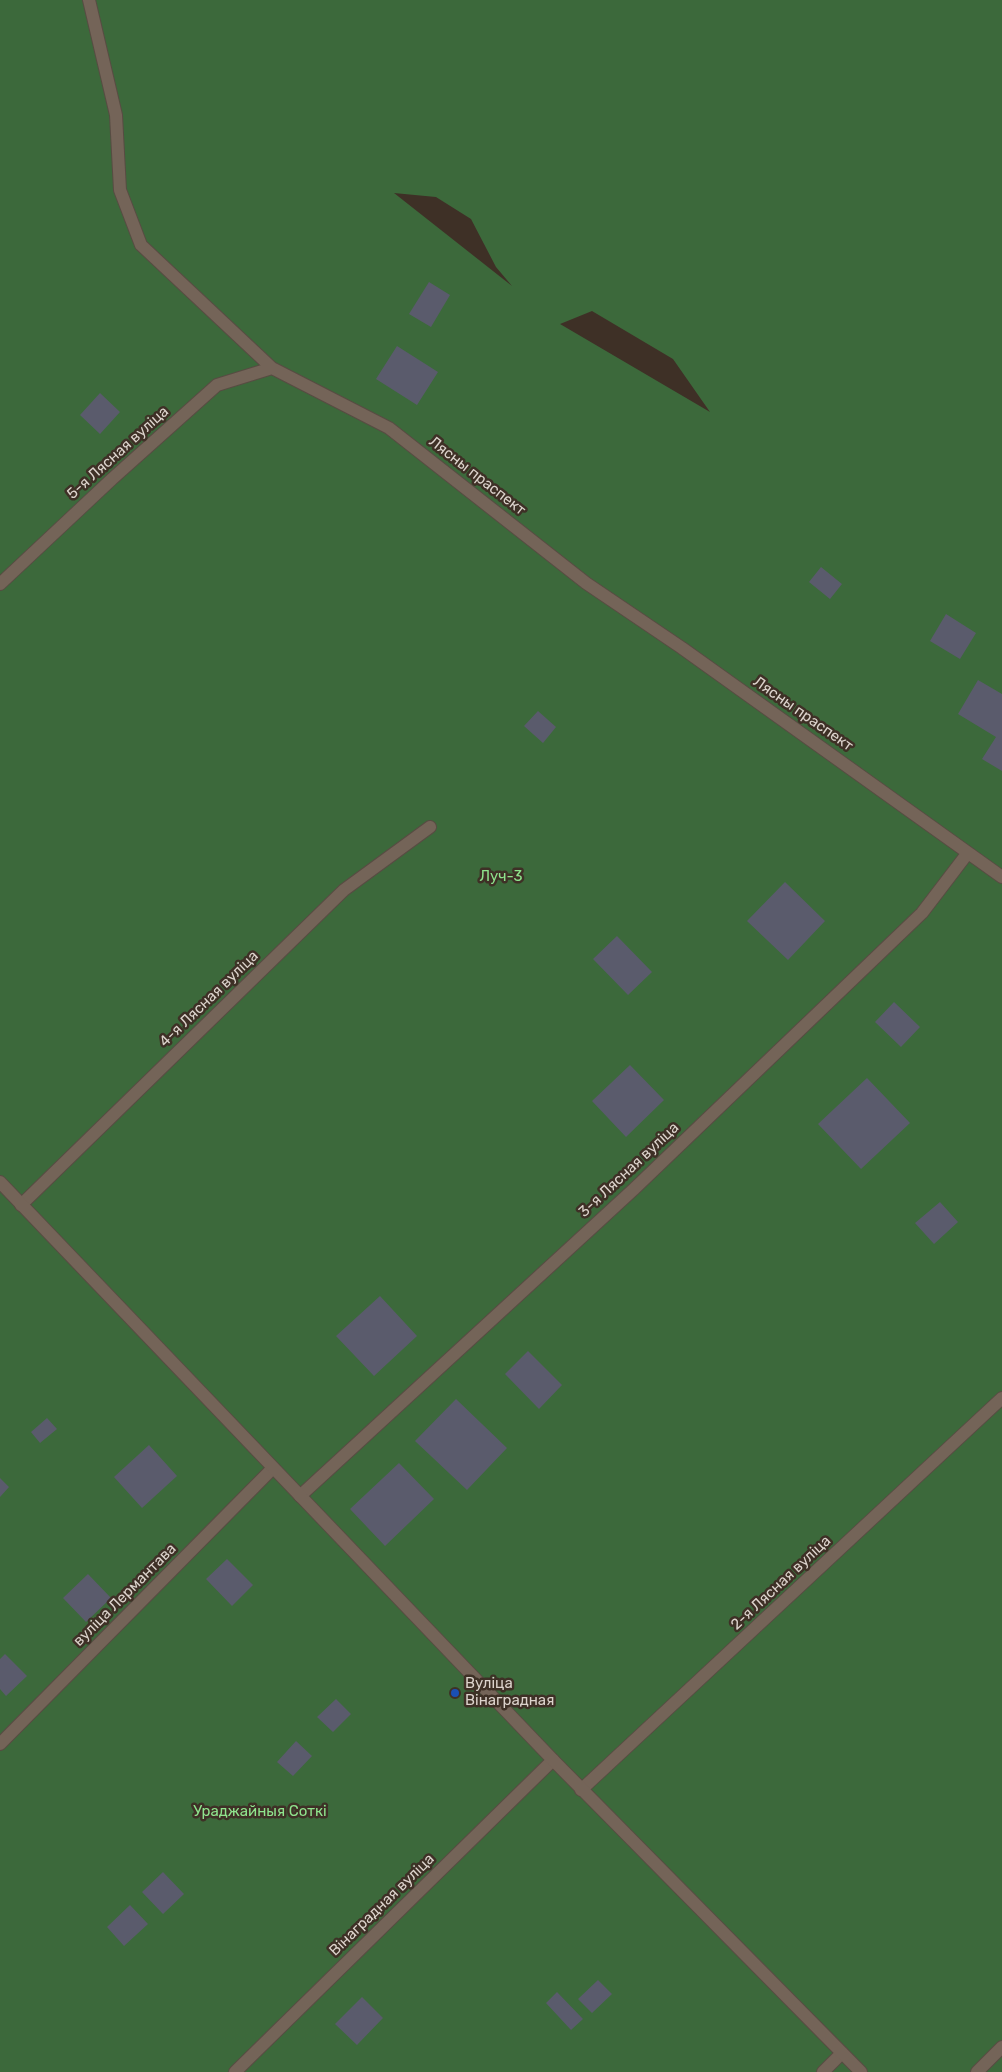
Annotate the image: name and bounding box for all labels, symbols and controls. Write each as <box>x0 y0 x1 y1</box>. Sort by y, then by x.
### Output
street label: 5-я Лясная вуліца <box>64 403 172 503</box>
street label: Лясны праспект <box>425 433 529 519</box>
street label: Лясны праспект <box>750 673 856 755</box>
park label: Луч-3 <box>479 868 523 886</box>
street label: 4-я Лясная вуліца <box>156 947 262 1051</box>
street label: 3-я Лясная вуліца <box>575 1119 683 1221</box>
street label: 2-я Лясная вуліца <box>727 1532 835 1634</box>
street label: вуліца Лермантава <box>70 1540 180 1650</box>
place label: Вуліца Вінаградная <box>465 1675 554 1710</box>
marker: Вуліца Вінаградная <box>449 1687 461 1699</box>
park label: Ураджайныя Соткі <box>193 1803 327 1821</box>
street label: Вінаградная вуліца <box>326 1850 438 1960</box>

